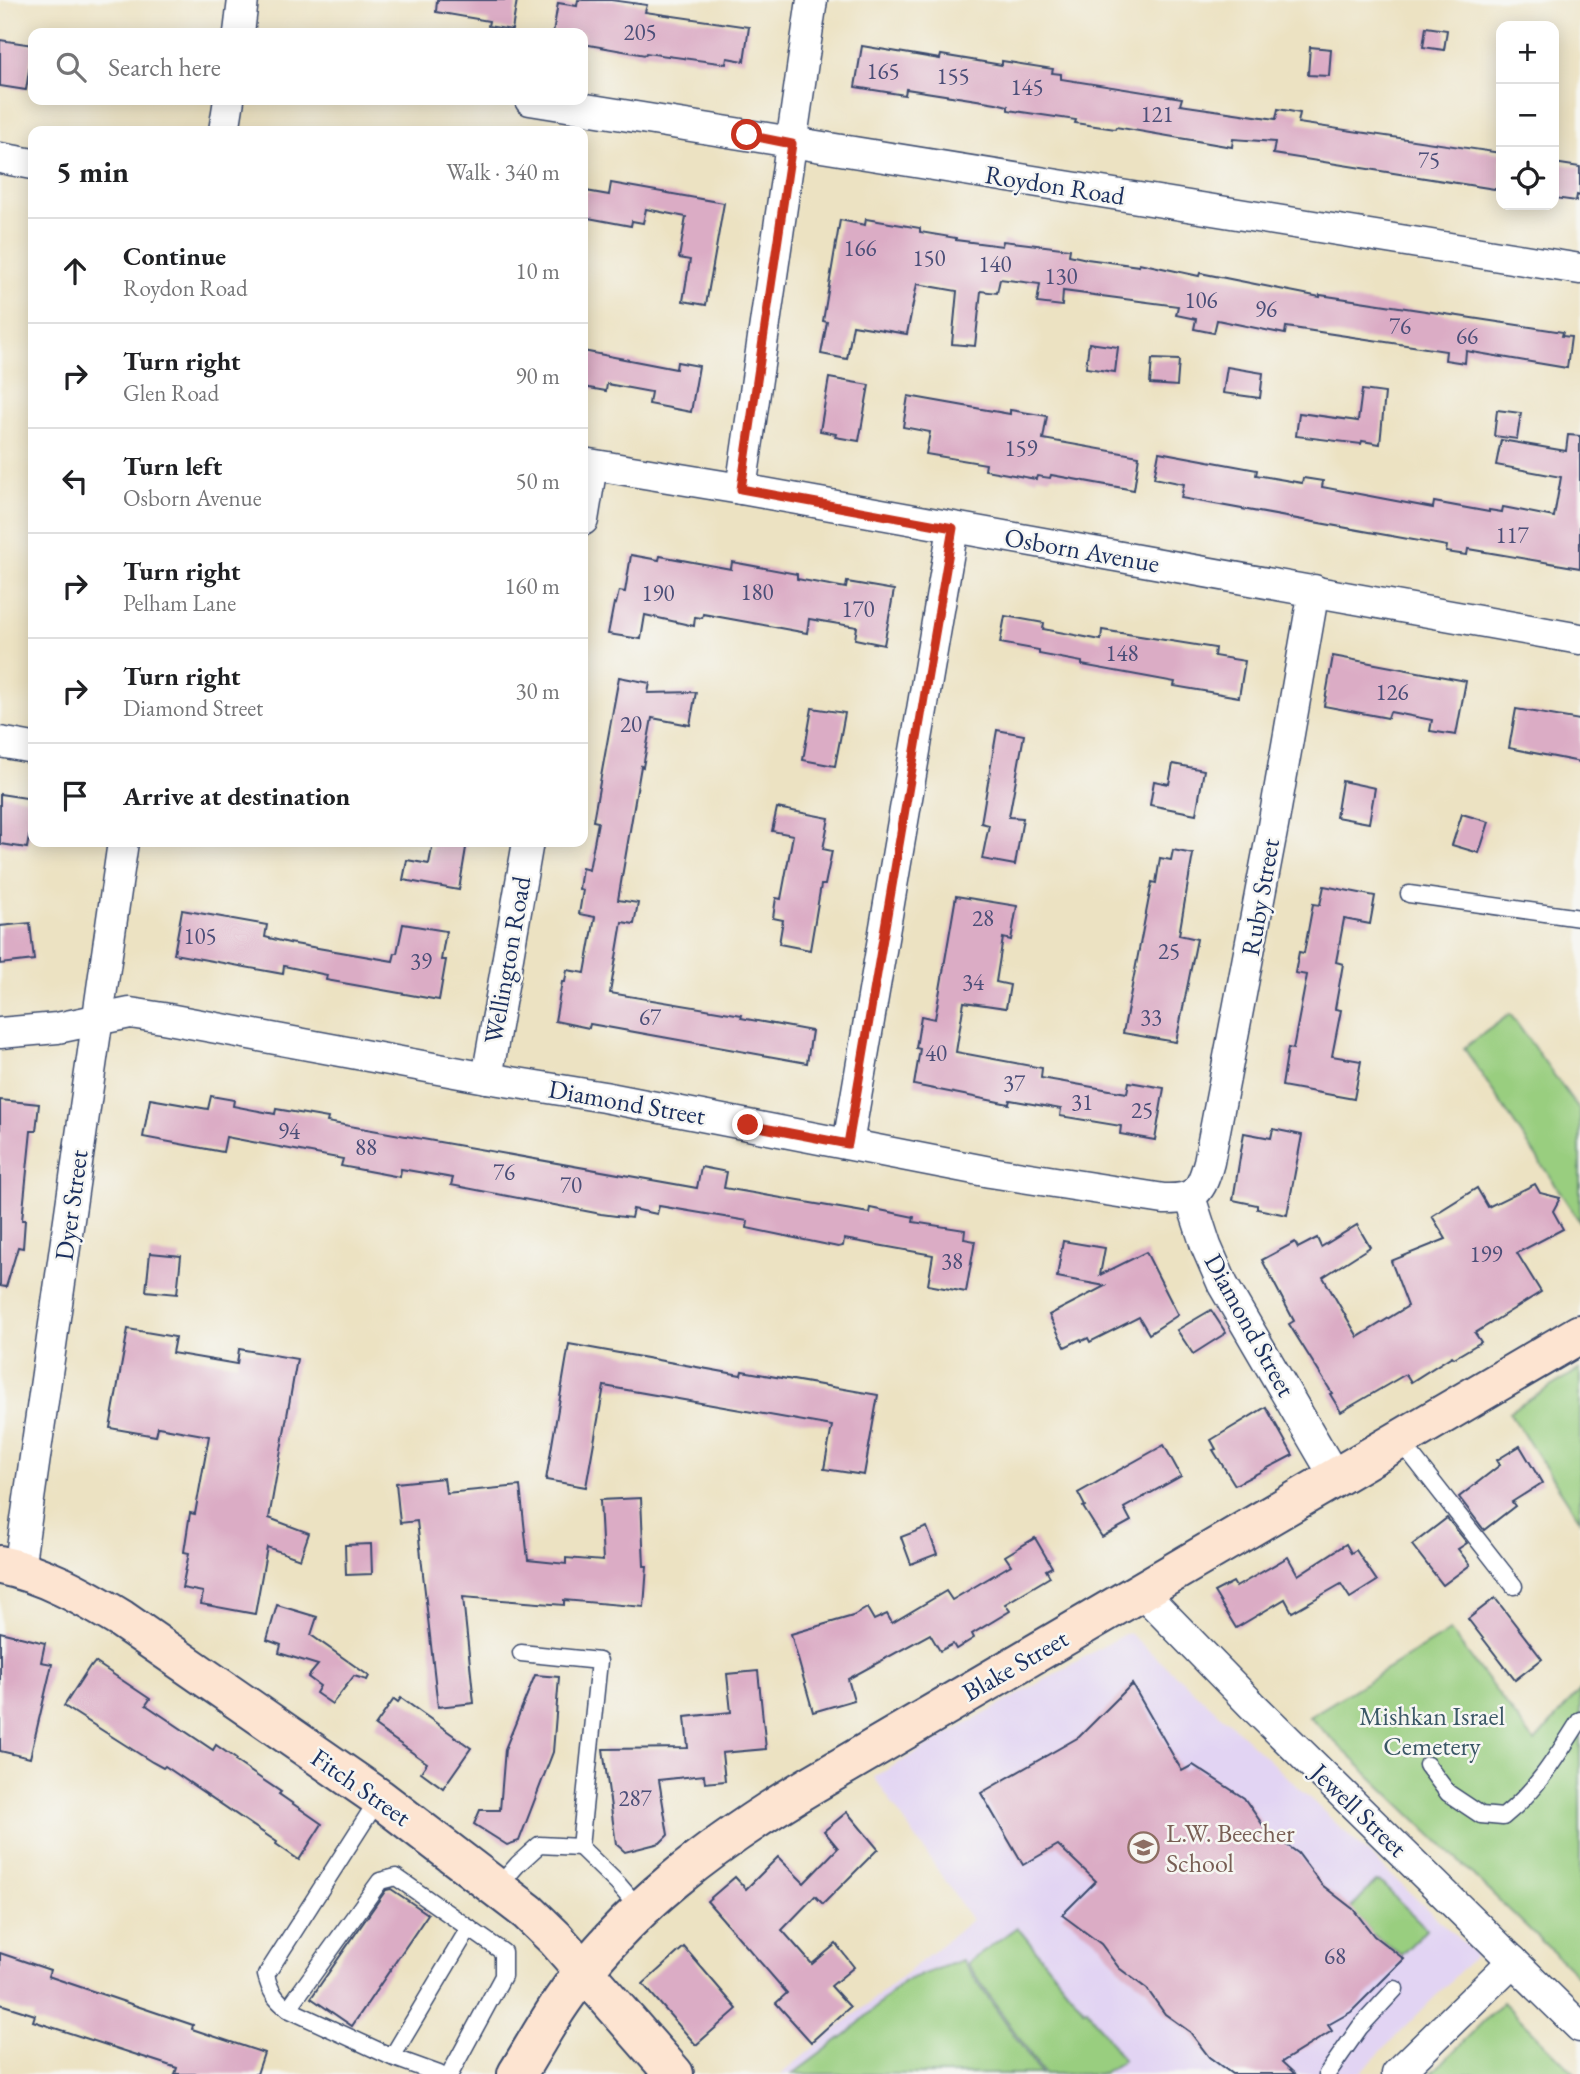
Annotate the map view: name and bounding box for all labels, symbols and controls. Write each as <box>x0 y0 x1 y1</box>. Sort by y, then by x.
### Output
house number: 205 <box>623 17 657 47</box>
map controls <box>1496 21 1559 210</box>
button: + <box>1496 21 1559 84</box>
search box <box>28 28 588 105</box>
icon: search <box>52 48 90 86</box>
text: Search here <box>108 50 221 84</box>
house number: 165 <box>866 56 900 86</box>
house number: 155 <box>936 61 970 91</box>
house number: 145 <box>1010 72 1044 102</box>
button: − <box>1496 84 1559 147</box>
house number: 121 <box>1140 99 1174 129</box>
route start <box>731 119 762 150</box>
house number: 75 <box>1418 145 1440 175</box>
button: locate <box>1496 147 1559 210</box>
text: 5 min <box>56 152 129 191</box>
text: Walk · 340 m <box>446 157 560 187</box>
street label: Roydon Road <box>983 157 1128 213</box>
house number: 166 <box>843 233 877 263</box>
text: Continue <box>123 239 226 273</box>
house number: 150 <box>912 243 946 273</box>
house number: 140 <box>978 249 1012 279</box>
icon: ahead <box>56 252 94 290</box>
text: 10 m <box>515 256 560 286</box>
house number: 130 <box>1044 261 1078 291</box>
text: Roydon Road <box>123 273 248 303</box>
house number: 106 <box>1184 285 1218 315</box>
house number: 96 <box>1255 294 1277 324</box>
house number: 76 <box>1389 311 1411 341</box>
house number: 66 <box>1456 321 1478 351</box>
text: Turn right <box>123 344 241 378</box>
icon: right <box>56 357 94 395</box>
text: 90 m <box>515 361 560 391</box>
text: Glen Road <box>123 378 219 408</box>
house number: 159 <box>1004 433 1038 463</box>
text: Turn left <box>123 449 222 483</box>
icon: left <box>56 462 94 500</box>
text: 50 m <box>515 466 560 496</box>
text: Osborn Avenue <box>123 483 262 513</box>
street label: Osborn Avenue <box>1002 520 1162 580</box>
house number: 117 <box>1495 520 1530 550</box>
text: Turn right <box>123 554 241 588</box>
icon: right <box>56 567 94 605</box>
text: 160 m <box>504 571 560 601</box>
house number: 180 <box>740 577 774 607</box>
house number: 190 <box>641 578 675 608</box>
text: Pelham Lane <box>123 588 236 618</box>
house number: 170 <box>841 594 875 624</box>
house number: 148 <box>1105 638 1139 668</box>
text: Turn right <box>123 659 241 693</box>
icon: right <box>56 672 94 710</box>
text: 30 m <box>515 676 560 706</box>
house number: 126 <box>1375 677 1409 707</box>
text: Diamond Street <box>123 693 263 723</box>
house number: 20 <box>620 709 642 739</box>
icon: arrive <box>56 777 94 815</box>
text: Arrive at destination <box>123 779 350 813</box>
street label: Ruby Street <box>1233 836 1287 958</box>
street label: Wellington Road <box>476 873 539 1046</box>
house number: 28 <box>972 903 994 933</box>
house number: 105 <box>183 921 217 951</box>
house number: 25 <box>1158 936 1180 966</box>
house number: 39 <box>410 946 432 976</box>
house number: 34 <box>962 967 985 997</box>
house number: 67 <box>639 1002 662 1032</box>
house number: 33 <box>1140 1002 1162 1032</box>
house number: 40 <box>925 1038 947 1068</box>
house number: 37 <box>1003 1068 1026 1098</box>
street label: Diamond Street <box>546 1071 708 1133</box>
house number: 31 <box>1071 1087 1093 1117</box>
house number: 25 <box>1131 1095 1153 1125</box>
route end <box>732 1109 763 1140</box>
house number: 94 <box>278 1116 301 1146</box>
house number: 88 <box>355 1132 377 1162</box>
street label: Dyer Street <box>46 1147 96 1263</box>
house number: 76 <box>493 1157 515 1187</box>
house number: 70 <box>560 1170 582 1200</box>
house number: 199 <box>1469 1239 1503 1269</box>
house number: 38 <box>941 1246 963 1276</box>
street label: Diamond Street <box>1197 1247 1303 1403</box>
street label: Blake Street <box>956 1621 1074 1709</box>
park label: Mishkan Israel Cemetery <box>1359 1699 1505 1763</box>
street label: Fitch Street <box>304 1740 418 1834</box>
street label: Jewell Street <box>1302 1754 1414 1864</box>
house number: 287 <box>618 1783 653 1813</box>
place label: L.W. Beecher School <box>1166 1816 1295 1880</box>
school or university icon: L.W. Beecher School <box>1126 1831 1160 1865</box>
house number: 68 <box>1324 1941 1346 1971</box>

